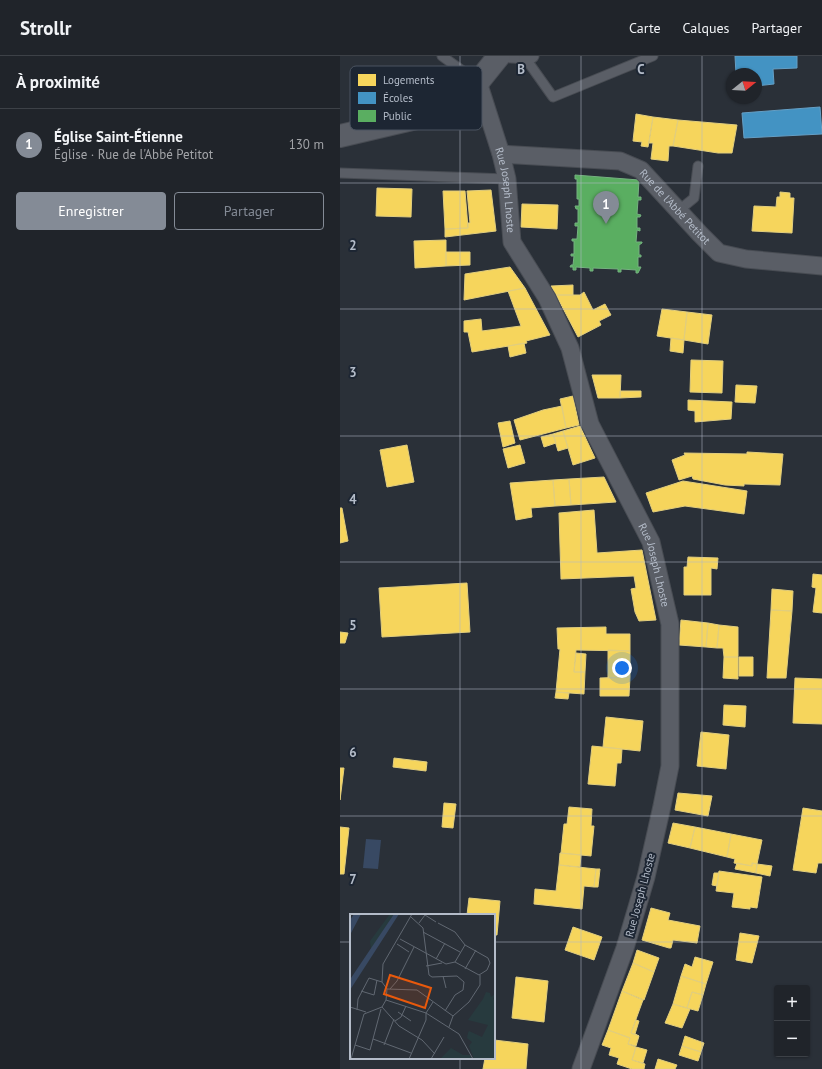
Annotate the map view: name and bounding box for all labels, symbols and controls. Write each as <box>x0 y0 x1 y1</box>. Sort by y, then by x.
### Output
text: Strollr <box>20 16 71 40</box>
text: Carte <box>629 19 661 37</box>
text: Calques <box>683 19 729 37</box>
text: Partager <box>751 19 802 37</box>
text: B <box>517 61 525 78</box>
text: C <box>637 61 645 78</box>
legend <box>350 66 482 130</box>
north arrow <box>726 68 762 104</box>
text: À proximité <box>16 71 100 93</box>
text: Logements <box>383 73 435 87</box>
text: Écoles <box>383 91 413 105</box>
text: Public <box>383 109 412 123</box>
text: Église Saint-Étienne <box>54 127 183 146</box>
text: 1 <box>25 136 33 153</box>
text: 130 m <box>289 136 324 153</box>
street label: Rue Joseph Lhoste <box>492 145 518 234</box>
text: Église · Rue de l'Abbé Petitot <box>54 146 213 163</box>
street label: Rue de l'Abbé Petitot <box>637 166 713 247</box>
pin: 1 <box>593 191 619 224</box>
button: Enregistrer <box>16 192 166 230</box>
button: Partager <box>174 192 324 230</box>
text: 2 <box>349 237 357 254</box>
text: 3 <box>349 364 357 381</box>
text: 4 <box>349 491 357 508</box>
street label: Rue Joseph Lhoste <box>635 521 673 609</box>
text: 5 <box>349 617 357 634</box>
your location <box>612 658 632 678</box>
text: 6 <box>349 744 357 761</box>
street label: Rue Joseph Lhoste <box>622 851 658 939</box>
text: 7 <box>349 871 357 888</box>
inset map <box>350 914 495 1059</box>
map controls <box>774 985 810 1057</box>
button: + <box>774 985 810 1021</box>
button: − <box>774 1021 810 1057</box>

